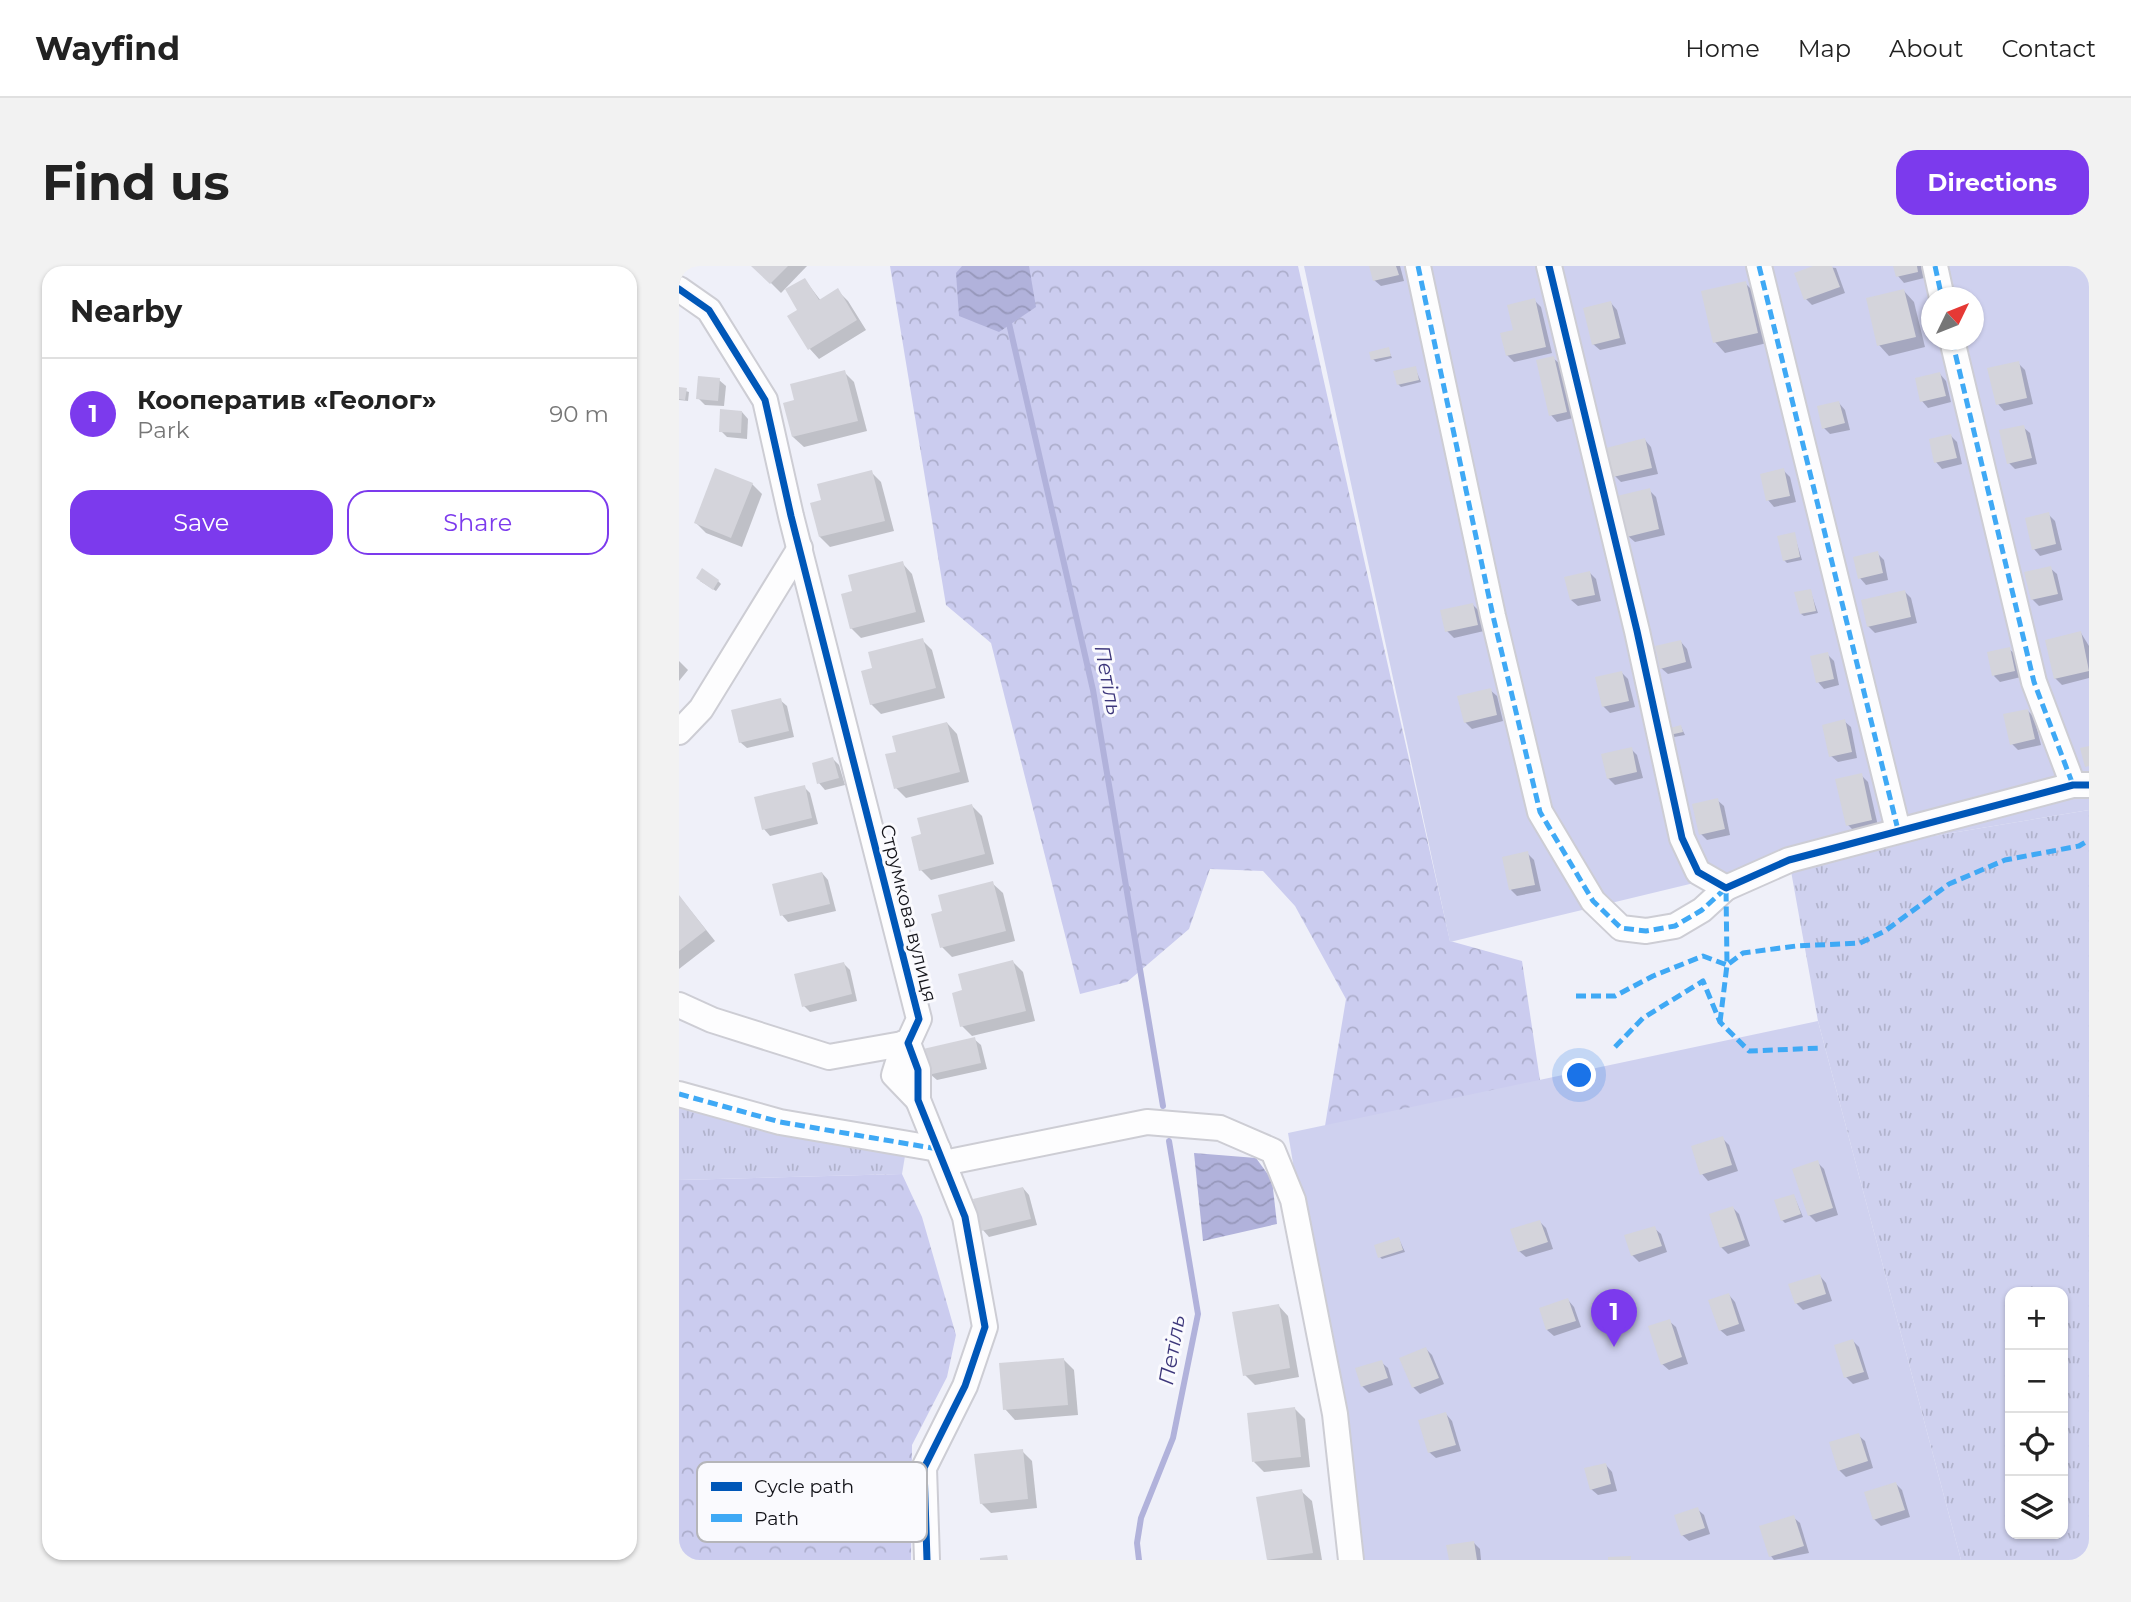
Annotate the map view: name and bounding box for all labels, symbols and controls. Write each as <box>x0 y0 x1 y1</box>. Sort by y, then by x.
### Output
text: Wayfind <box>35 28 180 68</box>
text: Home <box>1685 34 1760 63</box>
text: Map <box>1798 34 1851 63</box>
text: About <box>1889 34 1963 63</box>
text: Contact <box>2001 34 2096 63</box>
button: Directions <box>1896 150 2089 215</box>
text: Find us <box>42 153 230 212</box>
north arrow <box>1921 287 1984 350</box>
text: Nearby <box>70 293 182 330</box>
text: Кооператив «Геолог» <box>137 384 437 416</box>
text: 1 <box>88 400 98 428</box>
text: 90 m <box>549 400 609 428</box>
text: Park <box>137 416 190 444</box>
button: Save <box>70 490 333 555</box>
button: Share <box>347 490 609 555</box>
water label: Петіль <box>1089 643 1128 717</box>
street label: Струмкова вулиця <box>875 822 942 1004</box>
your location <box>1562 1058 1596 1092</box>
map controls <box>2005 1287 2068 1539</box>
button: + <box>2005 1287 2068 1350</box>
pin: 1 <box>1591 1289 1637 1347</box>
water label: Петіль <box>1153 1313 1190 1387</box>
button: − <box>2005 1350 2068 1413</box>
button: locate <box>2005 1413 2068 1476</box>
legend <box>697 1462 927 1542</box>
text: Cycle path <box>754 1475 854 1498</box>
button: layers <box>2005 1476 2068 1539</box>
text: Path <box>754 1507 799 1530</box>

